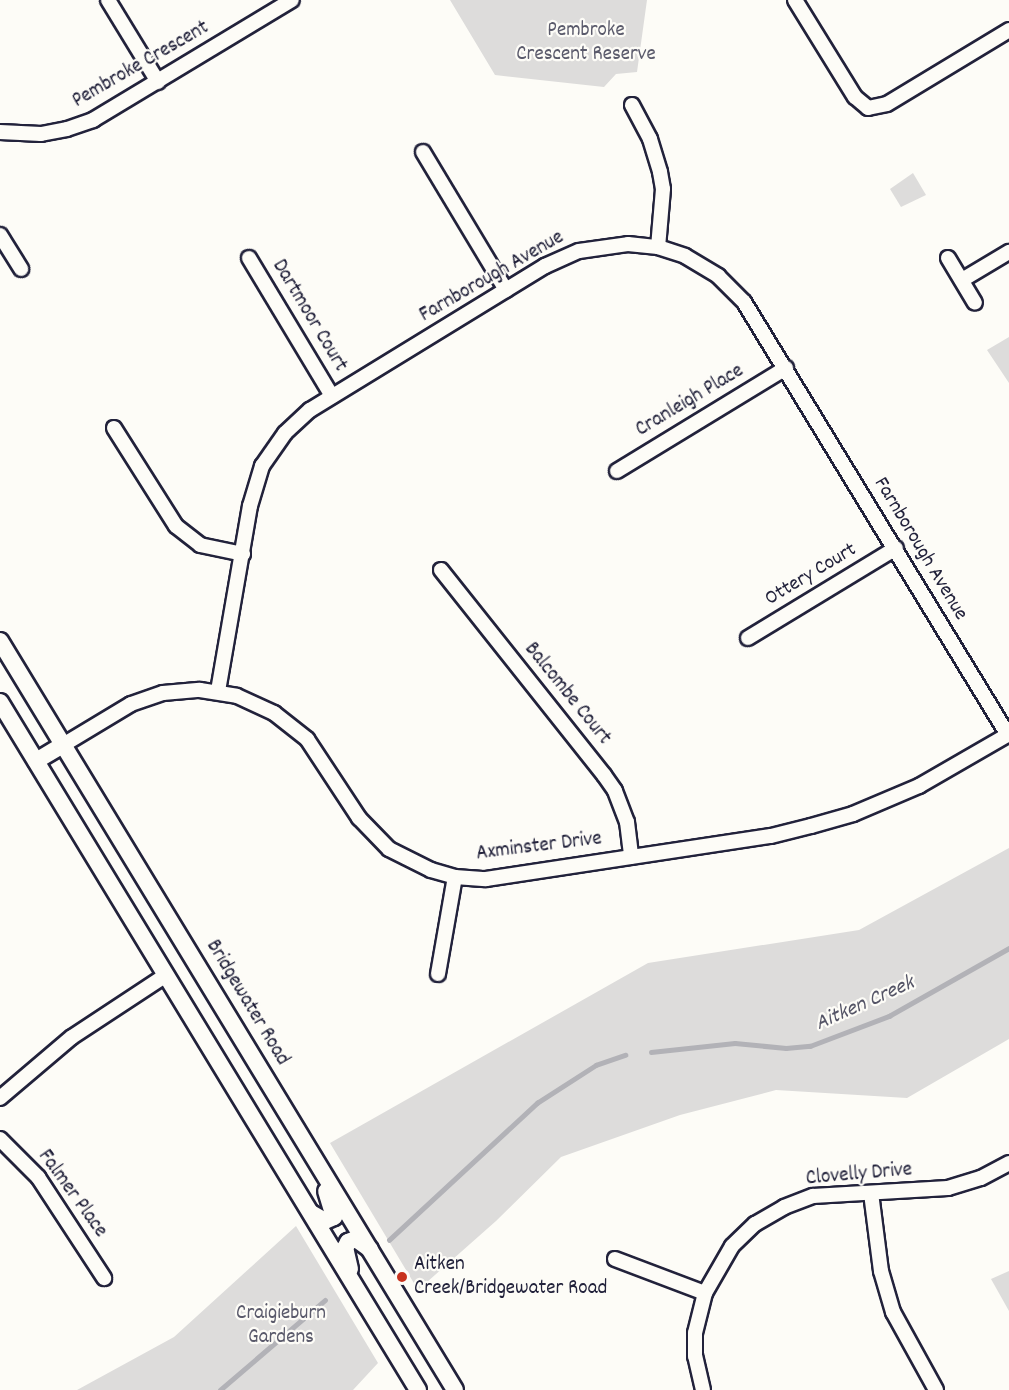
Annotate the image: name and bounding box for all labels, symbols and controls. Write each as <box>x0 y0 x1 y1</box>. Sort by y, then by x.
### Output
street label: Pembroke Crescent <box>68 16 214 114</box>
park label: Pembroke Crescent Reserve <box>516 18 656 68</box>
street label: Farnborough Avenue <box>415 225 569 329</box>
street label: Dartmoor Court <box>266 255 352 377</box>
street label: Cranleigh Place <box>631 359 749 443</box>
street label: Farnborough Avenue <box>867 473 973 625</box>
street label: Ottery Court <box>761 538 861 612</box>
street label: Balcombe Court <box>518 638 616 750</box>
street label: Axminster Drive <box>475 827 603 867</box>
street label: Bridgewater Road <box>200 936 294 1070</box>
water label: Aitken Creek <box>811 970 919 1038</box>
street label: Falmer Place <box>32 1145 112 1243</box>
street label: Clovelly Drive <box>805 1158 913 1192</box>
place label: Aitken Creek/Bridgewater Road <box>414 1252 607 1302</box>
marker: Aitken Creek/Bridgewater Road <box>395 1270 409 1284</box>
park label: Craigieburn Gardens <box>236 1301 326 1351</box>

